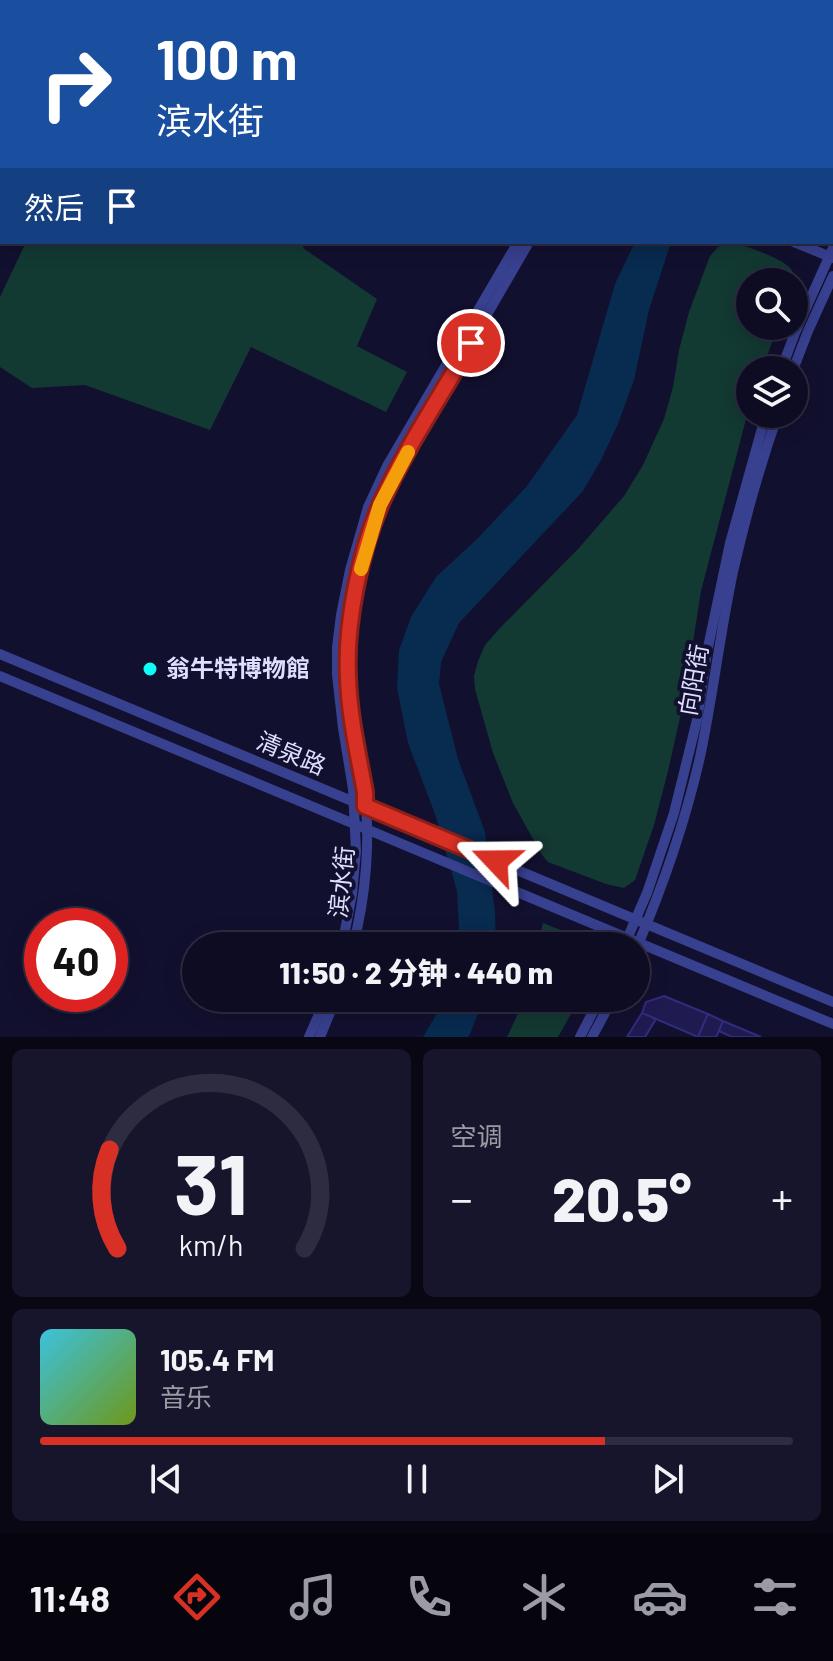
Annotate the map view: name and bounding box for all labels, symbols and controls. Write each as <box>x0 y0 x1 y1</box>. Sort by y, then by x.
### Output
text: 100 m <box>156 24 298 91</box>
icon: right <box>24 32 128 136</box>
text: 滨水街 <box>156 98 264 141</box>
icon: arrive <box>100 184 144 228</box>
text: 然后 <box>24 189 84 225</box>
map controls <box>736 268 808 428</box>
button: search <box>736 268 808 340</box>
pin <box>437 309 505 377</box>
icon: arrive <box>449 321 493 365</box>
button: layers <box>736 356 808 428</box>
street label: 向阳街 <box>672 642 713 718</box>
place label: 翁牛特博物館 <box>166 653 310 682</box>
marker: 翁牛特博物館 <box>141 660 159 678</box>
street label: 清泉路 <box>253 725 330 780</box>
position arrow <box>454 819 538 903</box>
street label: 滨水街 <box>322 845 359 919</box>
speed limit sign: 40 <box>24 908 128 1012</box>
text: 11:50 · 2 分钟 · 440 m <box>279 954 553 990</box>
text: 空调 <box>451 1120 503 1151</box>
text: 31 <box>174 1132 248 1232</box>
text: 20.5° <box>552 1162 692 1234</box>
text: − <box>451 1171 473 1224</box>
text: + <box>771 1171 793 1224</box>
text: km/h <box>179 1227 244 1262</box>
text: 105.4 FM <box>160 1341 274 1377</box>
text: 音乐 <box>160 1381 212 1412</box>
icon: previous <box>144 1457 188 1501</box>
icon: pause <box>395 1457 439 1501</box>
icon: next <box>646 1457 690 1501</box>
icon: directions <box>169 1569 225 1625</box>
icon: music <box>285 1569 341 1625</box>
icon: phone <box>401 1569 457 1625</box>
icon: climate <box>516 1569 572 1625</box>
icon: car <box>632 1569 688 1625</box>
icon: filters <box>747 1569 803 1625</box>
text: 11:48 <box>30 1576 110 1619</box>

